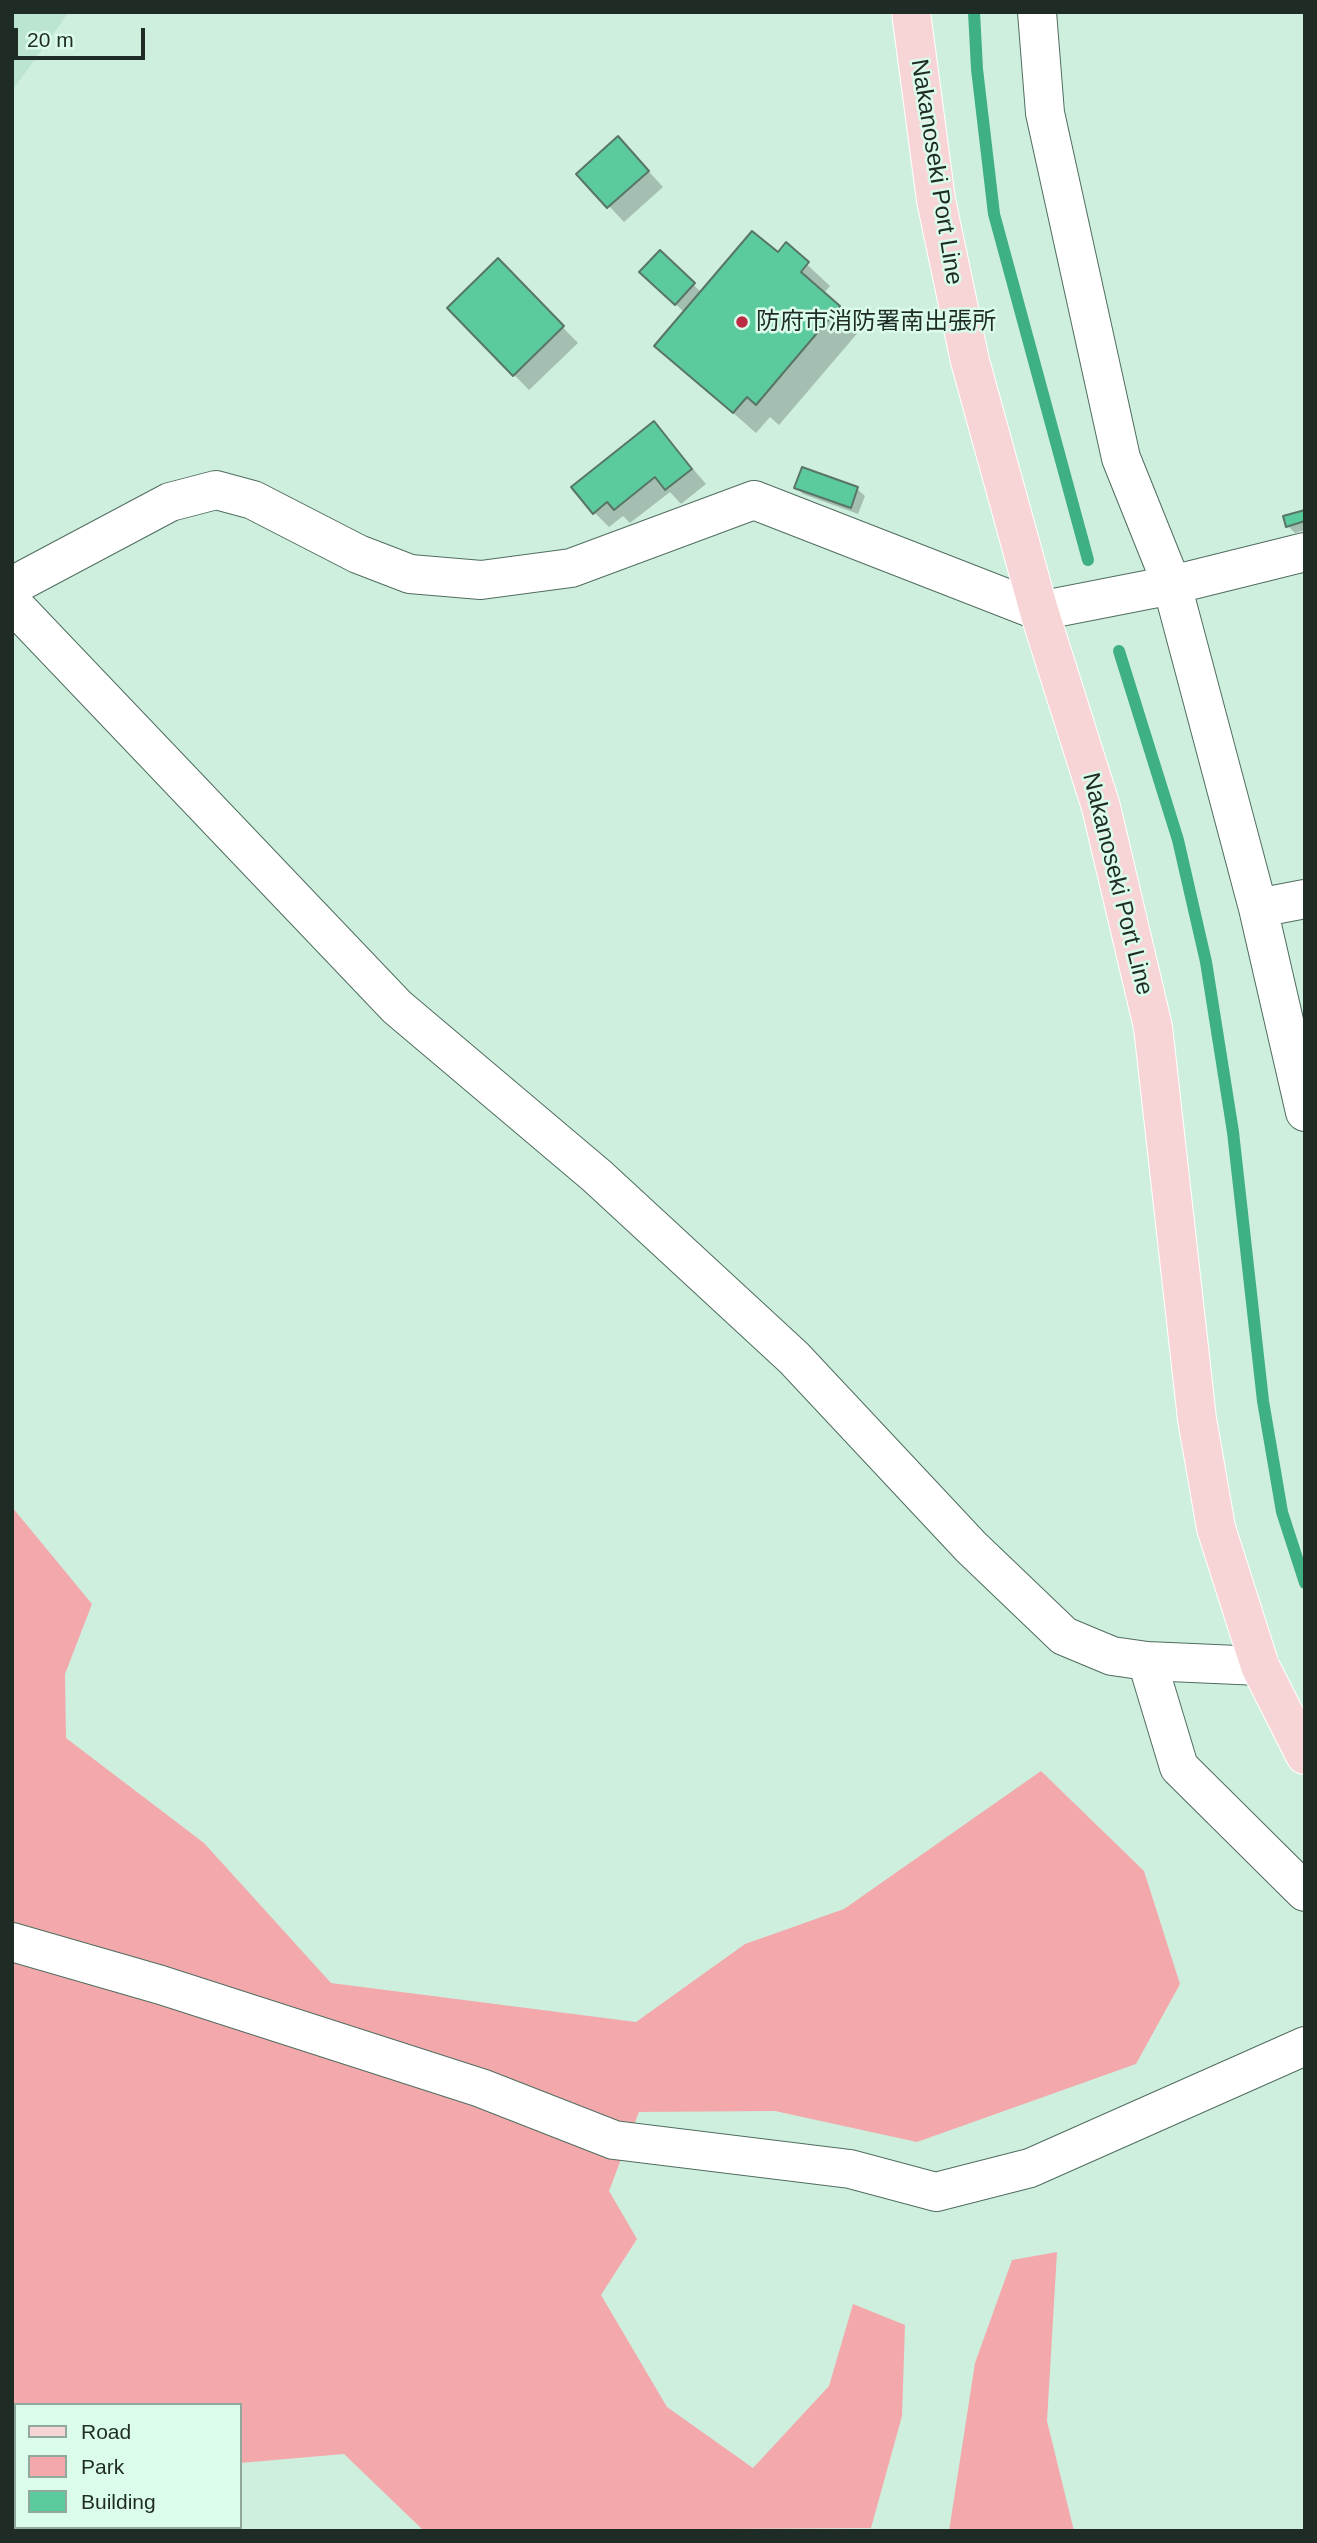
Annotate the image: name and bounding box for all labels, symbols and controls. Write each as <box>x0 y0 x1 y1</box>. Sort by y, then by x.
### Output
scale bar <box>18 14 149 58</box>
text: 20 m <box>27 28 74 51</box>
street label: Nakanoseki Port Line <box>904 57 968 287</box>
place label: 防府市消防署南出張所 <box>756 308 996 336</box>
marker: 防府市消防署南出張所 <box>734 314 750 330</box>
street label: Nakanoseki Port Line <box>1075 770 1159 998</box>
legend <box>14 2403 242 2529</box>
text: Road <box>81 2420 131 2443</box>
text: Park <box>81 2455 124 2478</box>
text: Building <box>81 2490 156 2513</box>

